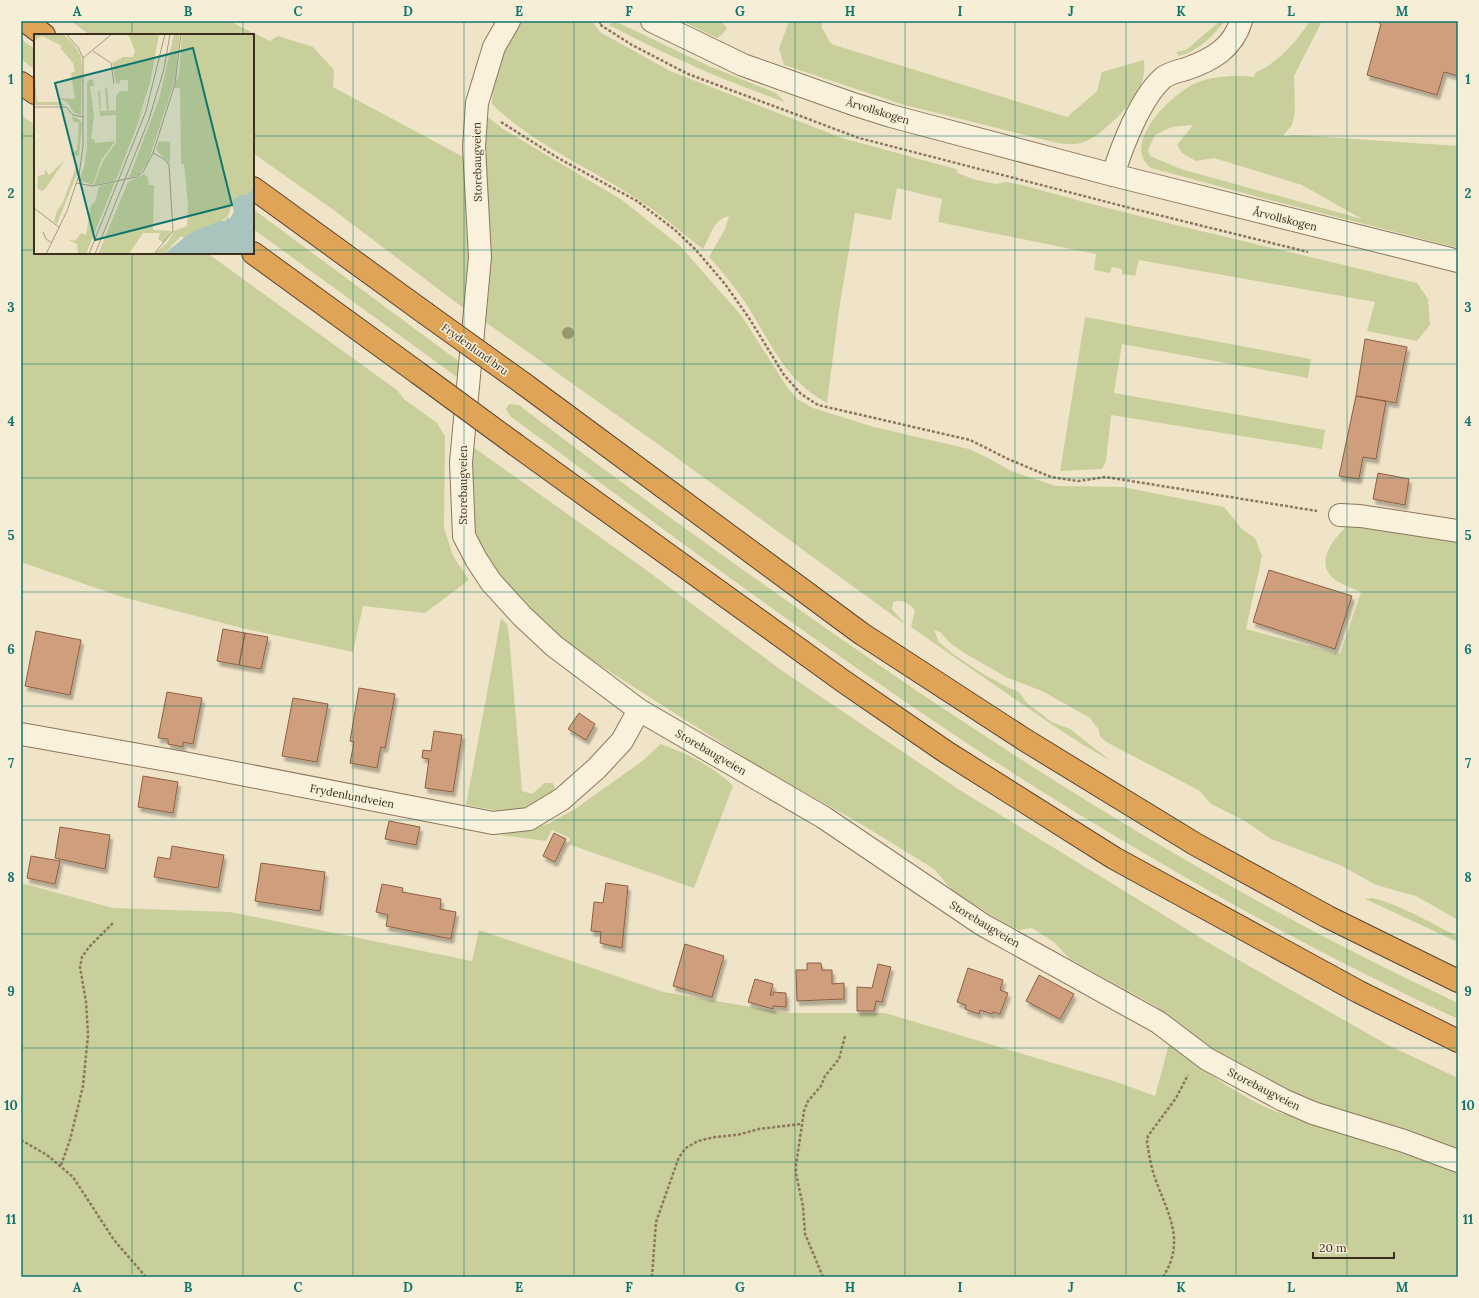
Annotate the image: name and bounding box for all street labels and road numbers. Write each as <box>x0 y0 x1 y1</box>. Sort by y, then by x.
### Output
street label: Årvollskogen <box>844 94 912 127</box>
street label: Storebaugveien <box>469 122 485 202</box>
street label: Årvollskogen <box>1250 204 1319 234</box>
street label: Frydenlund bru <box>439 320 512 378</box>
street label: Storebaugveien <box>456 445 470 525</box>
street label: Storebaugveien <box>673 726 749 778</box>
street label: Frydenlundveien <box>309 781 396 811</box>
street label: Storebaugveien <box>947 898 1023 951</box>
street label: Storebaugveien <box>1225 1065 1303 1113</box>

